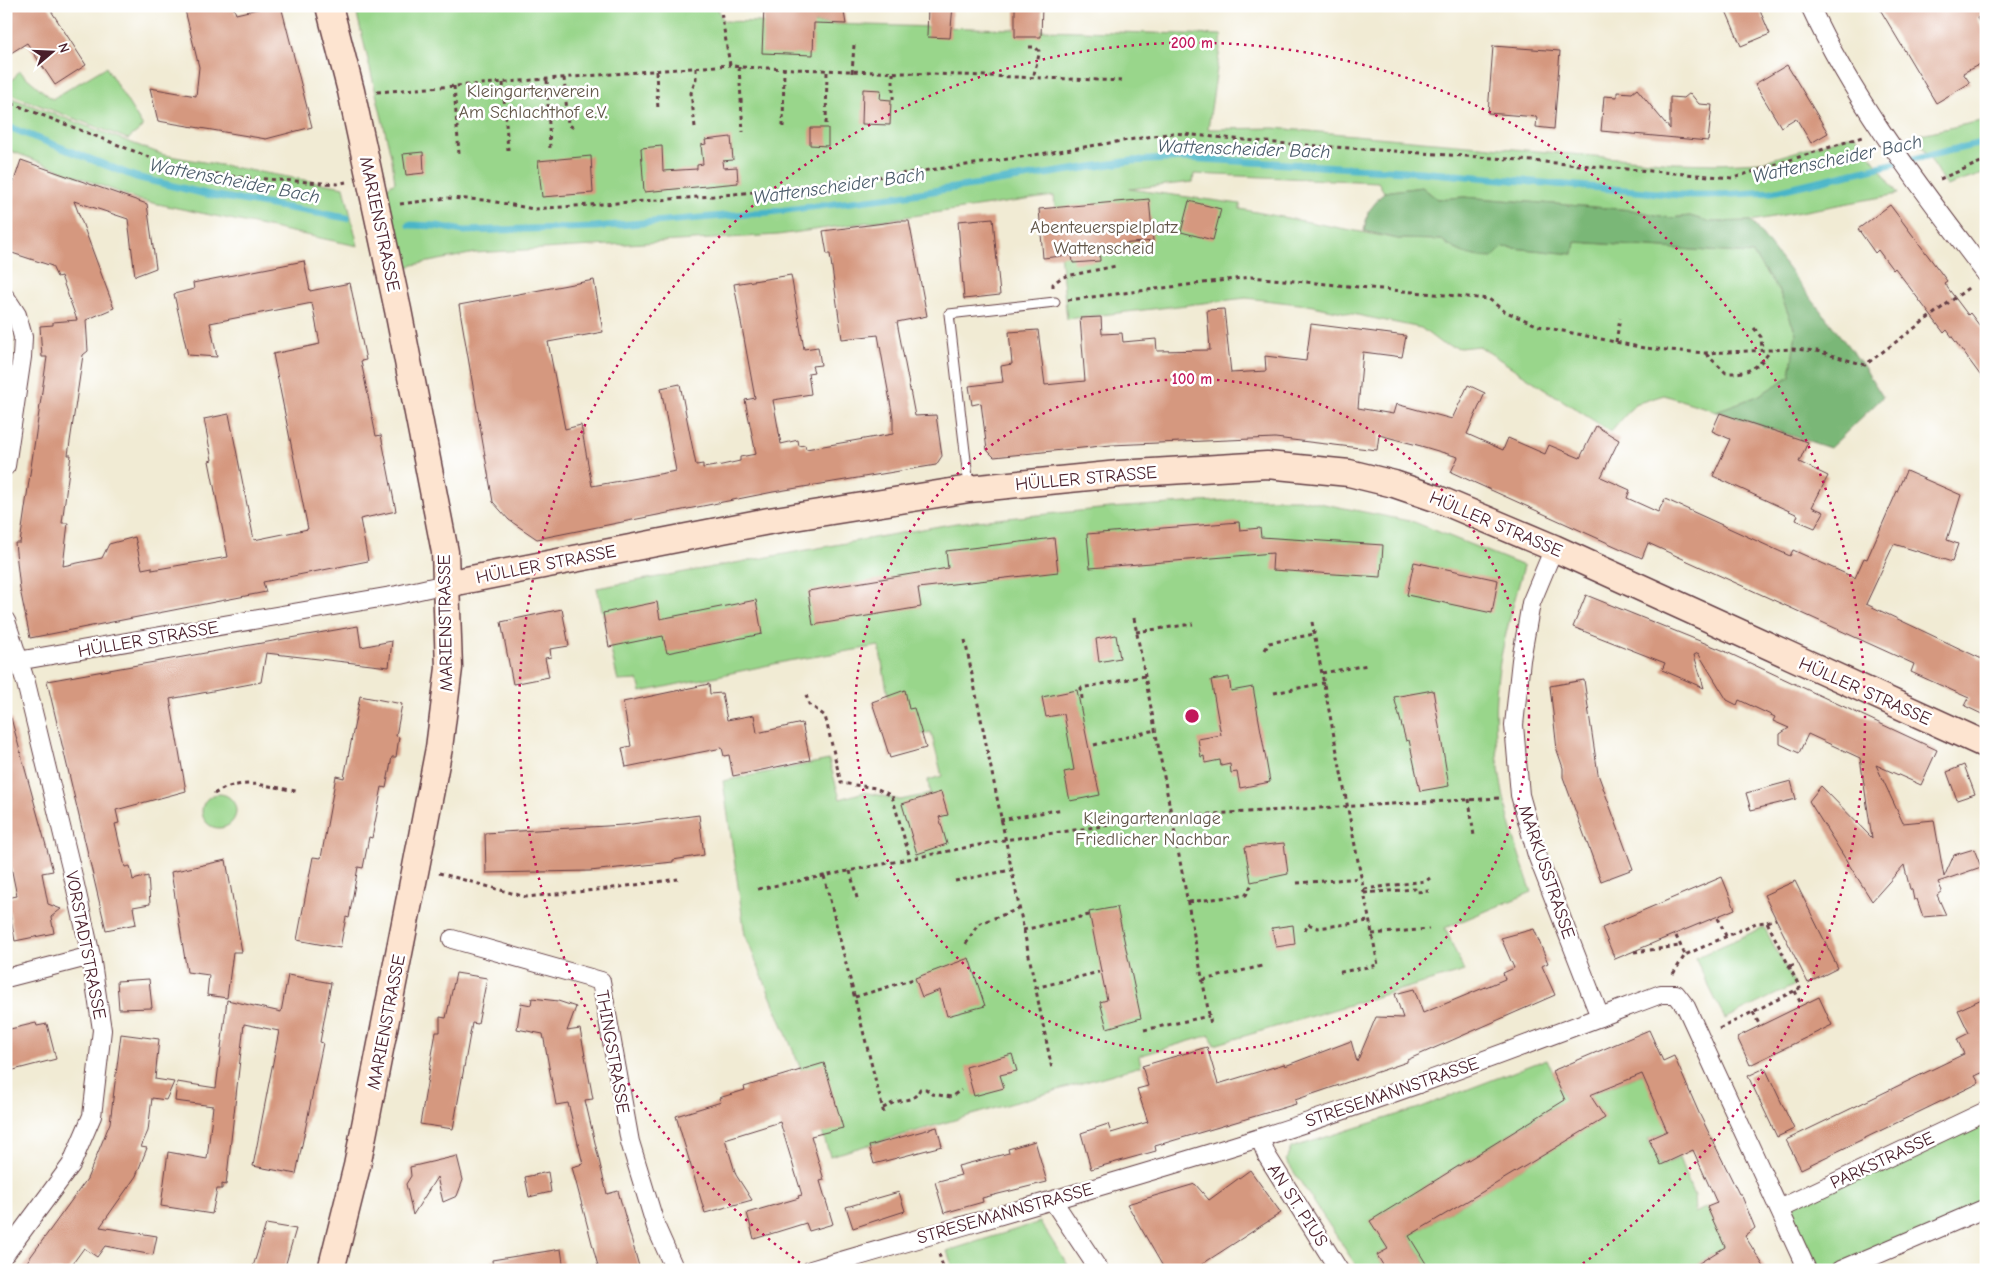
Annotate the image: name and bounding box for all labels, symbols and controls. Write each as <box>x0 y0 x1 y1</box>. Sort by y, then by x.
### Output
north arrow <box>28 28 78 78</box>
text: 200 m <box>1171 34 1213 52</box>
text: N <box>54 41 73 55</box>
park label: Kleingartenverein Am Schlachthof e.V. <box>459 81 608 123</box>
water label: Wattenscheider Bach <box>1750 130 1924 188</box>
water label: Wattenscheider Bach <box>1157 135 1331 163</box>
water label: Wattenscheider Bach <box>148 154 322 208</box>
street label: MARIENSTRASSE <box>355 155 404 294</box>
water label: Wattenscheider Bach <box>752 163 926 209</box>
park label: Abenteuerspielplatz Wattenscheid <box>1030 217 1178 259</box>
text: 100 m <box>1172 370 1212 388</box>
street label: HÜLLER STRASSE <box>1014 462 1158 495</box>
street label: HÜLLER STRASSE <box>1426 487 1566 562</box>
street label: HÜLLER STRASSE <box>474 541 618 588</box>
street label: MARIENSTRASSE <box>434 554 457 692</box>
street label: HÜLLER STRASSE <box>76 617 220 662</box>
street label: HÜLLER STRASSE <box>1796 653 1934 730</box>
centre of rings <box>1183 707 1201 725</box>
street label: MARKUSSTRASSE <box>1514 803 1579 942</box>
park label: Kleingartenanlage Friedlicher Nachbar <box>1075 808 1230 850</box>
street label: VORSTADTSTRASSE <box>61 869 110 1021</box>
street label: MARIENSTRASSE <box>363 953 410 1091</box>
street label: THINGSTRASSE <box>591 988 634 1116</box>
street label: STRESEMANNSTRASSE <box>1303 1053 1482 1132</box>
street label: PARKSTRASSE <box>1827 1127 1937 1194</box>
street label: AN ST. PIUS <box>1263 1160 1332 1251</box>
street label: STRESEMANNSTRASSE <box>915 1178 1096 1249</box>

